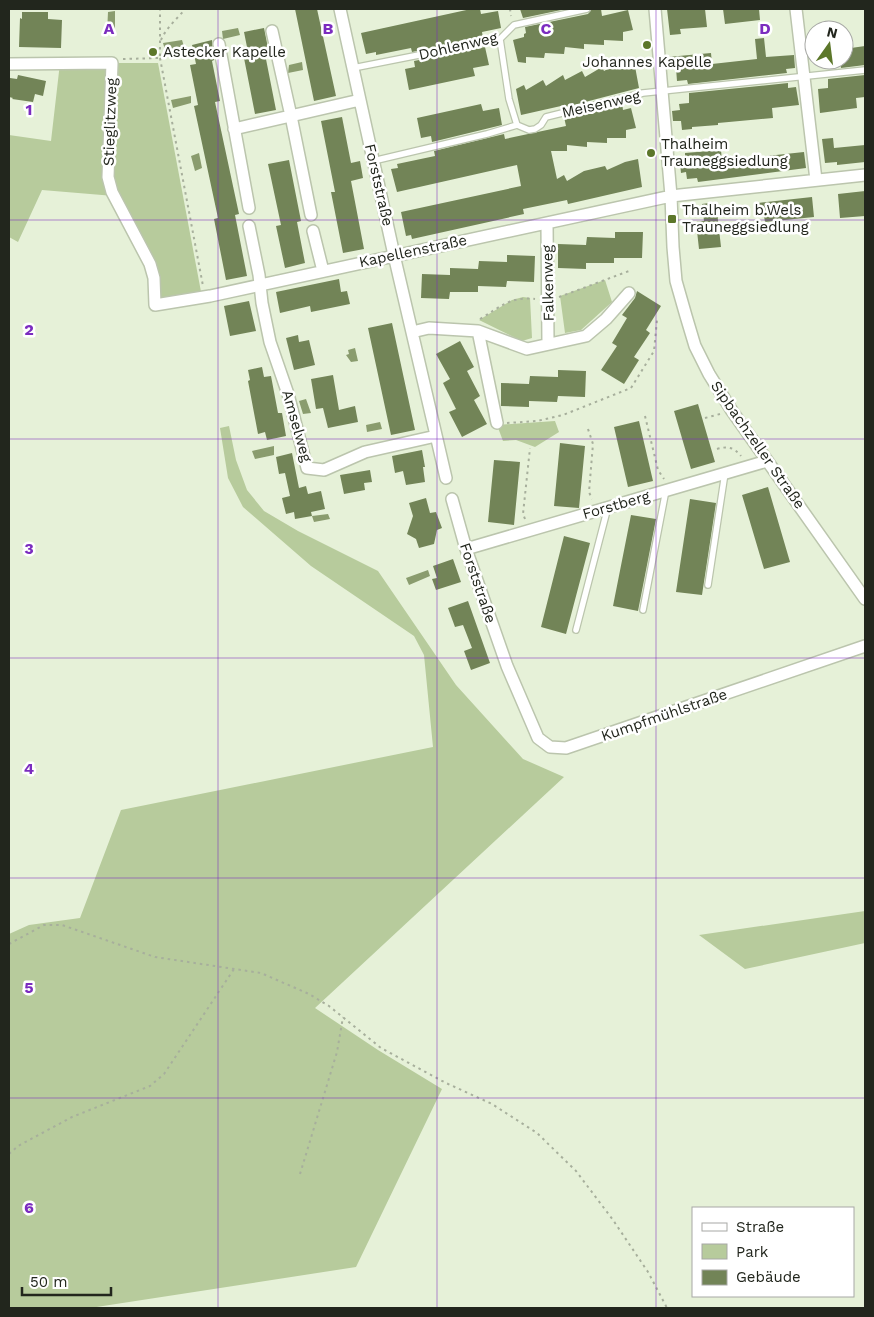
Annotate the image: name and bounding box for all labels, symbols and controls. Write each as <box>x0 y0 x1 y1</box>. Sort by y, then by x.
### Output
text: A <box>104 19 115 38</box>
text: B <box>323 19 334 38</box>
text: C <box>541 19 552 38</box>
text: D <box>759 19 771 38</box>
north arrow <box>804 20 854 70</box>
text: N <box>825 23 839 41</box>
street label: Dohlenweg <box>417 28 499 64</box>
marker: Johannes Kapelle <box>641 39 653 51</box>
place label: Astecker Kapelle <box>163 43 286 61</box>
marker: Astecker Kapelle <box>147 46 159 58</box>
place label: Johannes Kapelle <box>582 53 712 71</box>
street label: Stieglitzweg <box>99 78 121 166</box>
street label: Meisenweg <box>560 86 642 122</box>
text: 1 <box>26 100 32 119</box>
place label: Thalheim Trauneggsiedlung <box>661 135 788 170</box>
street label: Forststraße <box>361 142 397 228</box>
marker: Thalheim Trauneggsiedlung <box>645 147 657 159</box>
place label: Thalheim b.Wels Trauneggsiedlung <box>682 201 809 236</box>
marker: Thalheim b.Wels Trauneggsiedlung <box>666 213 678 225</box>
street label: Kapellenstraße <box>357 231 469 271</box>
street label: Falkenweg <box>538 245 558 321</box>
text: 2 <box>24 320 34 339</box>
street label: Sipbachzeller Straße <box>707 378 809 512</box>
street label: Amselweg <box>278 388 316 464</box>
street label: Forstberg <box>580 487 652 523</box>
text: 3 <box>24 539 34 558</box>
street label: Forststraße <box>456 540 500 626</box>
street label: Kumpfmühlstraße <box>599 685 729 745</box>
text: 4 <box>24 759 34 778</box>
text: 5 <box>24 978 34 997</box>
text: 6 <box>24 1198 34 1217</box>
legend <box>692 1207 854 1297</box>
text: Straße <box>736 1218 784 1236</box>
text: Park <box>736 1243 769 1261</box>
scale bar <box>22 1264 111 1296</box>
text: Gebäude <box>736 1268 801 1286</box>
text: 50 m <box>30 1273 67 1291</box>

